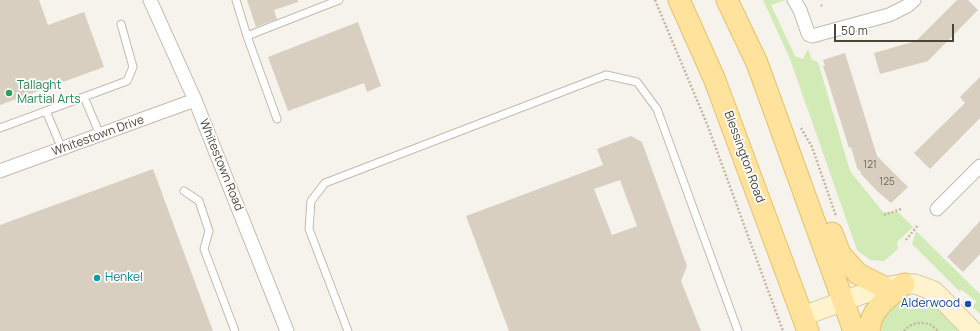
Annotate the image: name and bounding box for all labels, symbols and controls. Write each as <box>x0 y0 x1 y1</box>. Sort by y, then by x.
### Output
scale bar <box>836 16 956 42</box>
text: 50 m <box>841 22 868 39</box>
place label: Tallaght Martial Arts <box>17 79 81 107</box>
marker: Tallaght Martial Arts <box>4 88 14 98</box>
street label: Blessington Road <box>721 109 767 205</box>
street label: Whitestown Drive <box>50 113 146 159</box>
street label: Whitestown Road <box>196 117 246 213</box>
house number: 121 <box>863 159 877 171</box>
house number: 125 <box>879 176 895 188</box>
place label: Henkel <box>105 271 143 285</box>
marker: Henkel <box>92 273 102 283</box>
place label: Alderwood <box>901 297 960 311</box>
marker: Alderwood <box>963 299 973 309</box>

